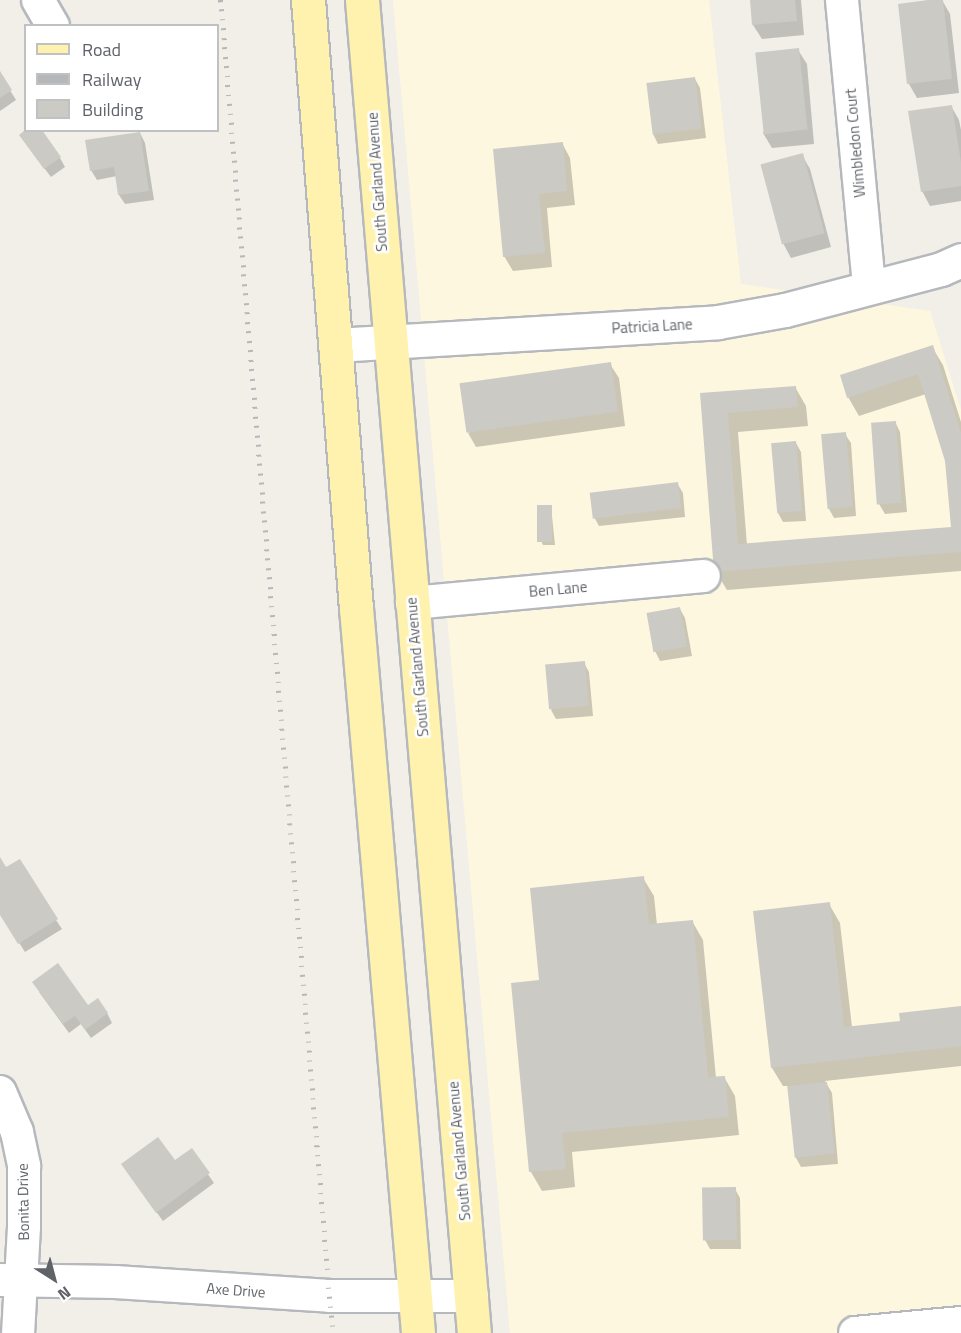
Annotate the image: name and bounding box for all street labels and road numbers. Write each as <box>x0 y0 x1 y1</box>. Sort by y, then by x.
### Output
street label: Wimbledon Court <box>841 88 869 198</box>
street label: South Garland Avenue <box>363 112 391 252</box>
street label: Patricia Lane <box>611 315 693 337</box>
street label: Ben Lane <box>528 577 588 601</box>
street label: South Garland Avenue <box>402 597 432 737</box>
street label: South Garland Avenue <box>444 1081 474 1221</box>
street label: Bonita Drive <box>13 1163 33 1241</box>
street label: Axe Drive <box>206 1279 266 1301</box>

